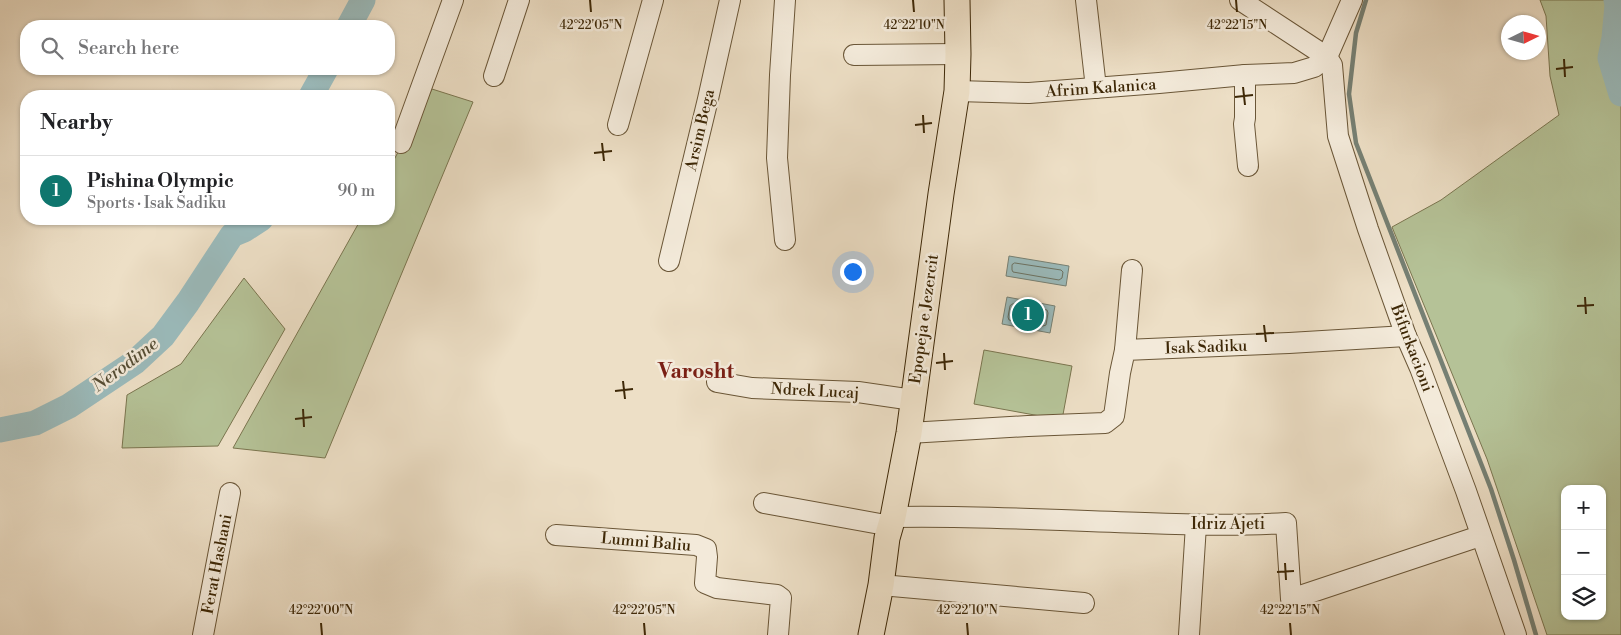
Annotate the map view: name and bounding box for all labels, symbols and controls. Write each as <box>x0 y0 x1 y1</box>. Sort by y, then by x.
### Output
north arrow <box>1501 15 1546 60</box>
text: 42°22'05"N <box>560 18 623 33</box>
text: 42°22'10"N <box>883 18 945 33</box>
text: 42°22'15"N <box>1207 18 1267 33</box>
search box <box>20 20 395 75</box>
icon: search <box>38 34 66 62</box>
text: Search here <box>78 36 179 60</box>
street label: Afrim Kalanica <box>1044 74 1158 102</box>
street label: Arsim Bega <box>681 86 719 174</box>
text: Nearby <box>40 110 113 136</box>
text: Pishina Olympic <box>87 169 234 193</box>
text: 1 <box>52 181 60 201</box>
text: 90 m <box>337 181 375 201</box>
text: Sports · Isak Sadiku <box>87 193 226 213</box>
street label: Epopeja e Jezercit <box>905 252 943 385</box>
your location <box>840 259 866 285</box>
pin: 1 <box>1012 296 1044 334</box>
street label: Bifurkacioni <box>1386 300 1438 395</box>
water label: Nerodime <box>86 332 163 398</box>
street label: Isak Sadiku <box>1164 336 1248 358</box>
district label: Varosht <box>657 359 735 385</box>
street label: Ndrek Lucaj <box>770 379 860 403</box>
map controls <box>1561 485 1606 620</box>
button: + <box>1561 485 1606 530</box>
street label: Ferat Hashani <box>197 512 237 616</box>
street label: Idriz Ajeti <box>1191 514 1265 534</box>
street label: Lumni Baliu <box>600 528 692 556</box>
button: − <box>1561 530 1606 575</box>
button: layers <box>1561 575 1606 620</box>
text: 42°22'00"N <box>289 603 353 618</box>
text: 42°22'05"N <box>613 603 676 618</box>
text: 42°22'10"N <box>936 603 998 618</box>
text: 42°22'15"N <box>1260 603 1320 618</box>

